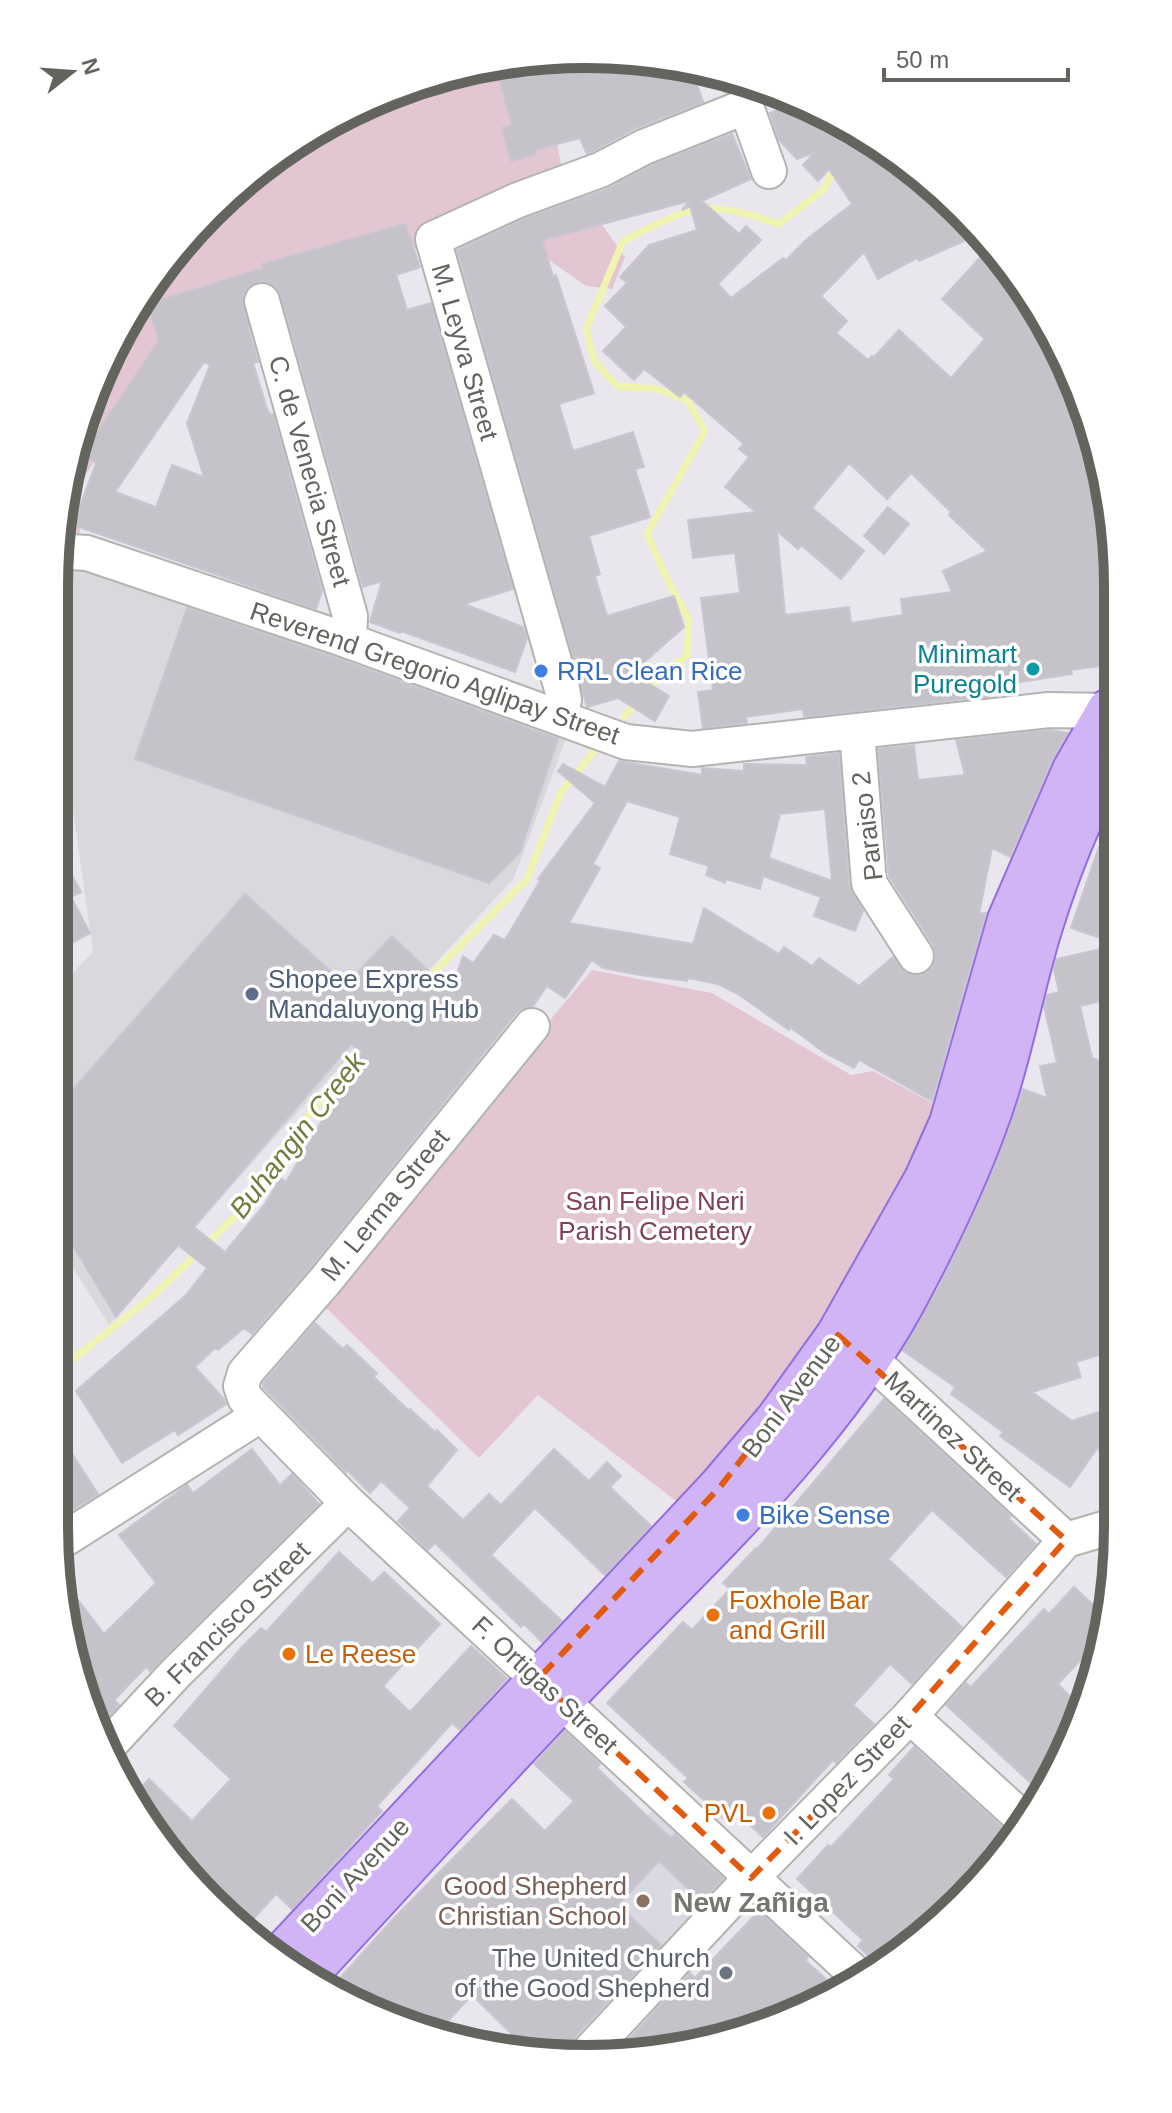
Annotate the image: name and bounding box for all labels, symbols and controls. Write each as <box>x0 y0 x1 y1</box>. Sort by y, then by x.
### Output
north arrow <box>32 32 112 112</box>
scale bar <box>884 32 1068 82</box>
text: 50 m <box>896 46 949 73</box>
text: N <box>76 55 105 78</box>
street label: M. Leyva Street <box>425 260 505 444</box>
street label: C. de Venecia Street <box>263 352 357 591</box>
street label: Reverend Gregorio Aglipay Street <box>246 596 624 751</box>
place label: Minimart Puregold <box>913 639 1018 699</box>
place label: RRL Clean Rice <box>557 656 742 686</box>
marker: Minimart Puregold <box>1024 660 1042 678</box>
marker: RRL Clean Rice <box>532 662 550 680</box>
street label: Paraiso 2 <box>845 770 889 882</box>
place label: Shopee Express Mandaluyong Hub <box>268 964 479 1024</box>
marker: Shopee Express Mandaluyong Hub <box>243 985 261 1003</box>
water label: Buhangin Creek <box>223 1045 373 1224</box>
street label: M. Lerma Street <box>315 1123 456 1287</box>
park label: San Felipe Neri Parish Cemetery <box>558 1186 752 1246</box>
street label: Boni Avenue <box>735 1329 847 1463</box>
street label: Martinez Street <box>878 1365 1028 1508</box>
place label: Bike Sense <box>759 1500 891 1530</box>
marker: Bike Sense <box>734 1506 752 1524</box>
street label: B. Francisco Street <box>138 1535 316 1713</box>
place label: Foxhole Bar and Grill <box>729 1585 870 1645</box>
marker: Foxhole Bar and Grill <box>704 1606 722 1624</box>
street label: F. Ortigas Street <box>466 1610 624 1761</box>
place label: Le Reese <box>305 1639 416 1669</box>
marker: Le Reese <box>280 1645 298 1663</box>
street label: I. Lopez Street <box>777 1708 917 1851</box>
place label: PVL <box>704 1798 753 1828</box>
marker: PVL <box>760 1804 778 1822</box>
street label: Boni Avenue <box>294 1812 416 1938</box>
place label: Good Shepherd Christian School <box>438 1871 627 1931</box>
district label: New Zañiga <box>673 1887 829 1918</box>
marker: Good Shepherd Christian School <box>634 1892 652 1910</box>
place label: The United Church of the Good Shepherd <box>454 1943 710 2003</box>
marker: The United Church of the Good Shepherd <box>717 1964 735 1982</box>

